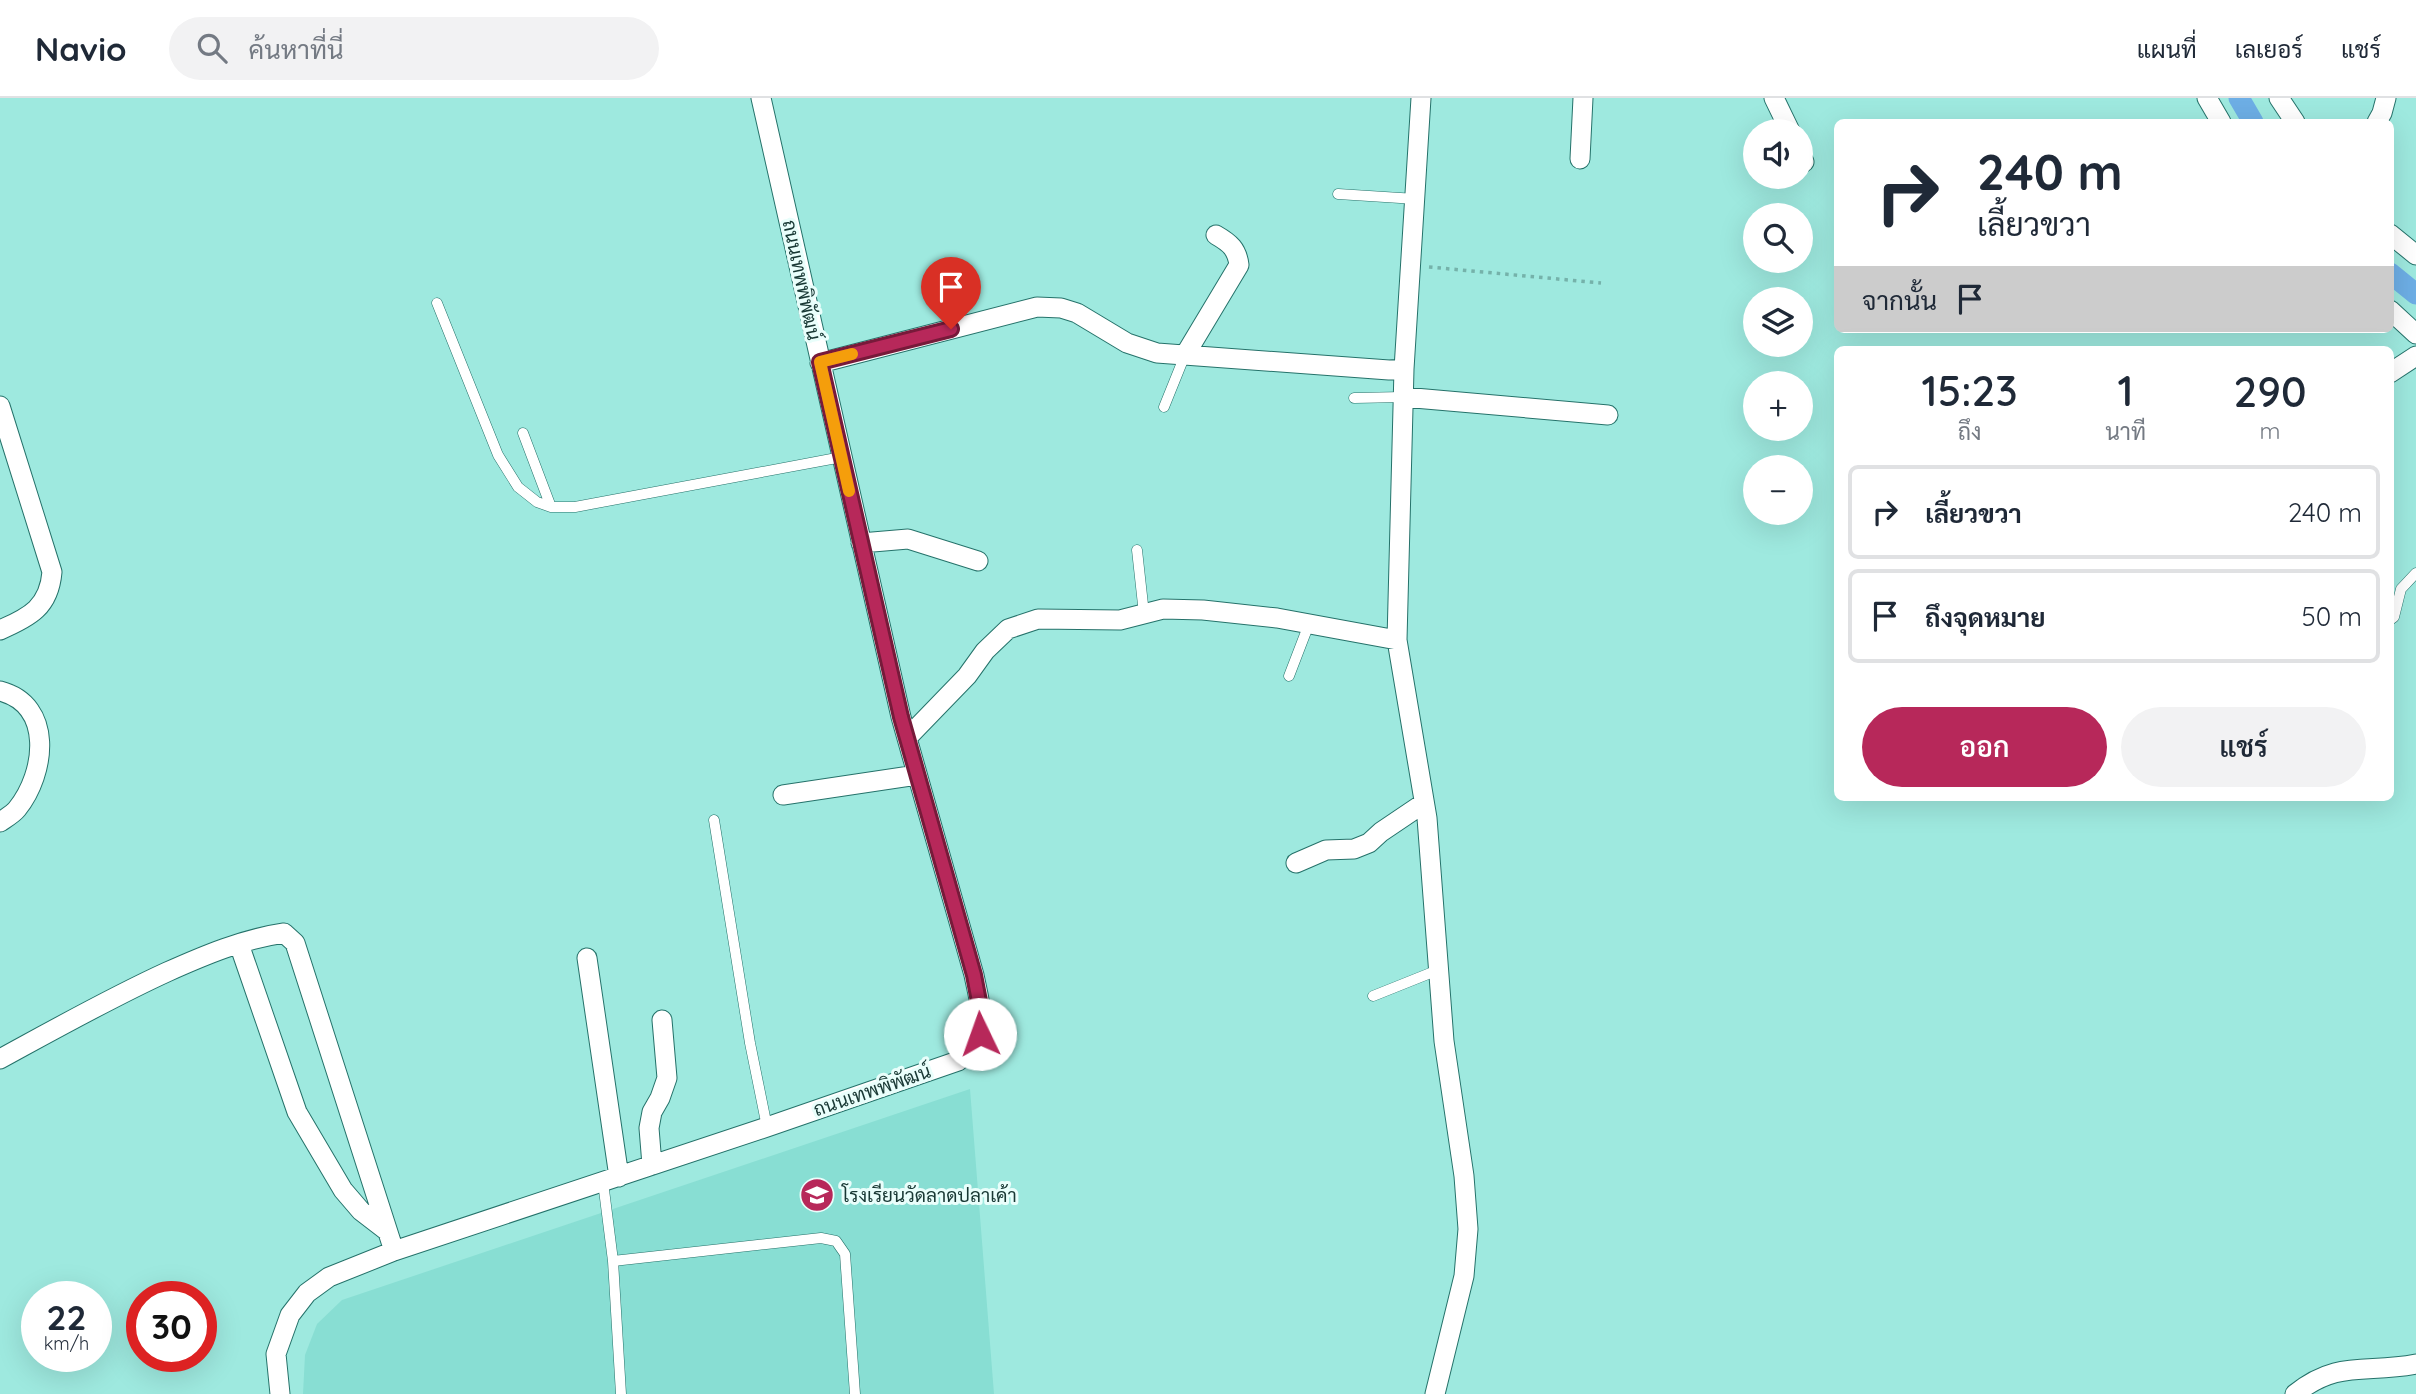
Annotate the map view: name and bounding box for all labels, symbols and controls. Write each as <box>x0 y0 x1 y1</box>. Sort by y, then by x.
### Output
search box <box>169 17 659 80</box>
text: Navio <box>35 28 127 69</box>
icon: search <box>193 29 231 67</box>
text: ค้นหาที่นี่ <box>249 33 344 66</box>
text: แผนที่ <box>2137 34 2197 64</box>
text: เลเยอร์ <box>2235 34 2303 64</box>
text: แชร์ <box>2341 34 2381 64</box>
map controls <box>1743 119 1813 525</box>
button: sound <box>1743 119 1813 189</box>
text: 240 m <box>1977 141 2123 202</box>
icon: right <box>1862 147 1953 238</box>
button: search <box>1743 203 1813 273</box>
text: เลี้ยวขวา <box>1977 204 2091 244</box>
street label: ถนนเทพพิพัฒน์ <box>778 218 826 342</box>
pin <box>921 257 981 329</box>
icon: arrive <box>932 268 970 306</box>
icon: arrive <box>1951 280 1989 318</box>
text: จากนั้น <box>1862 284 1937 317</box>
button: layers <box>1743 287 1813 357</box>
text: 15:23 <box>1921 364 2018 417</box>
text: 1 <box>2118 364 2134 417</box>
text: 290 <box>2234 365 2306 418</box>
button: + <box>1743 371 1813 441</box>
text: m <box>2260 416 2280 445</box>
text: ถึง <box>1958 417 1981 446</box>
text: นาที <box>2105 417 2146 446</box>
button: − <box>1743 455 1813 525</box>
icon: right <box>1866 493 1904 531</box>
text: 240 m <box>2288 496 2362 529</box>
text: เลี้ยวขวา <box>1925 497 2022 530</box>
icon: arrive <box>1866 597 1904 635</box>
text: 50 m <box>2302 600 2362 633</box>
text: ถึงจุดหมาย <box>1925 601 2046 634</box>
button: ออก <box>1862 707 2107 787</box>
button: แชร์ <box>2121 707 2366 787</box>
position arrow <box>943 997 1017 1071</box>
street label: ถนนเทพพิพัฒน์ <box>810 1059 934 1121</box>
school or university icon: โรงเรียนวัดลาดปลาเค้า <box>798 1176 836 1214</box>
place label: โรงเรียนวัดลาดปลาเค้า <box>841 1183 1017 1207</box>
speed limit sign: 30 <box>126 1281 217 1372</box>
text: 22 <box>47 1295 86 1339</box>
text: km/h <box>44 1332 89 1355</box>

